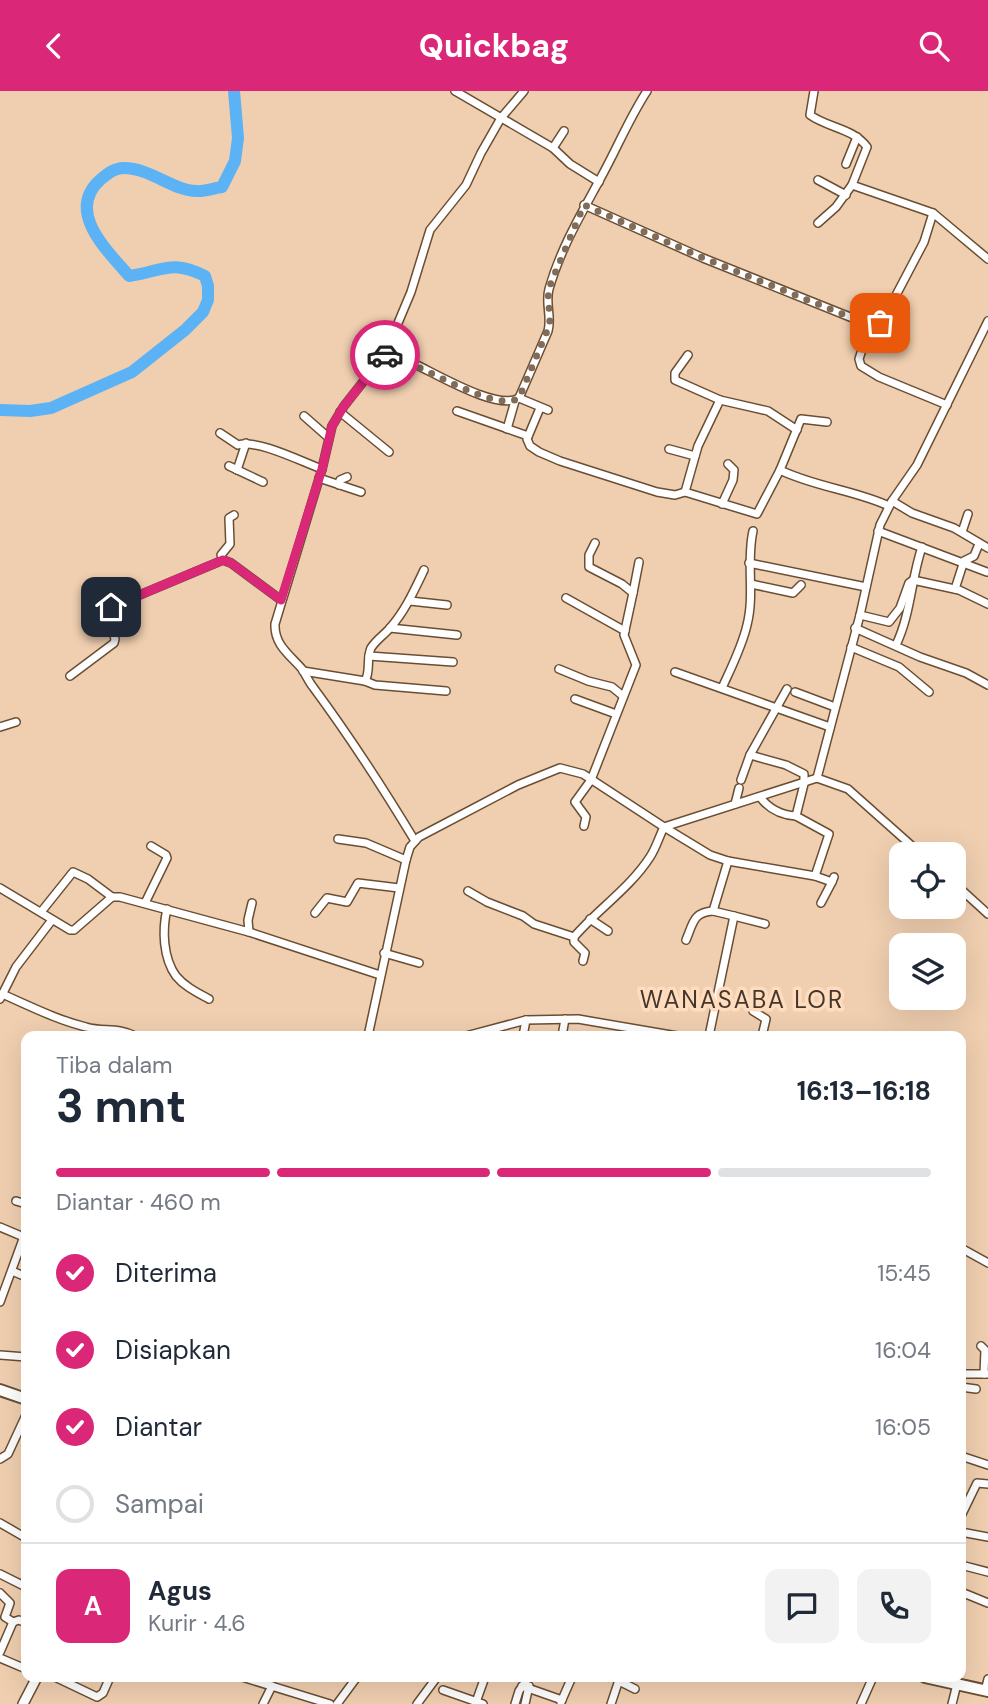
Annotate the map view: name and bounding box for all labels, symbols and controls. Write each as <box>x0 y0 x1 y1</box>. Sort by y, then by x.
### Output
text: Quickbag <box>419 25 569 67</box>
icon: back <box>35 27 73 65</box>
icon: search <box>915 27 953 65</box>
pin <box>850 293 910 353</box>
icon: bag <box>861 304 899 342</box>
courier <box>350 320 420 390</box>
icon: car <box>366 336 404 374</box>
pin <box>81 577 141 637</box>
icon: home <box>92 588 130 626</box>
map controls <box>889 842 966 1010</box>
button: locate <box>889 842 966 919</box>
button: layers <box>889 933 966 1010</box>
district label: WANASABA LOR <box>640 984 844 1015</box>
text: Tiba dalam <box>56 1050 173 1080</box>
text: 16:13–16:18 <box>797 1074 931 1108</box>
text: 3 mnt <box>56 1076 186 1136</box>
text: Diantar · 460 m <box>56 1187 221 1217</box>
icon: check <box>56 1254 94 1292</box>
text: Diterima <box>115 1256 217 1290</box>
text: 15:45 <box>877 1258 931 1288</box>
icon: check <box>56 1331 94 1369</box>
text: Disiapkan <box>115 1333 231 1367</box>
text: 16:04 <box>875 1335 931 1365</box>
icon: check <box>56 1408 94 1446</box>
text: Diantar <box>115 1410 202 1444</box>
text: 16:05 <box>875 1412 931 1442</box>
text: Sampai <box>115 1487 204 1521</box>
button: chat <box>765 1569 839 1643</box>
button: phone <box>857 1569 931 1643</box>
text: Agus <box>148 1574 212 1608</box>
text: A <box>84 1589 102 1623</box>
text: Kurir · 4.6 <box>148 1608 246 1638</box>

